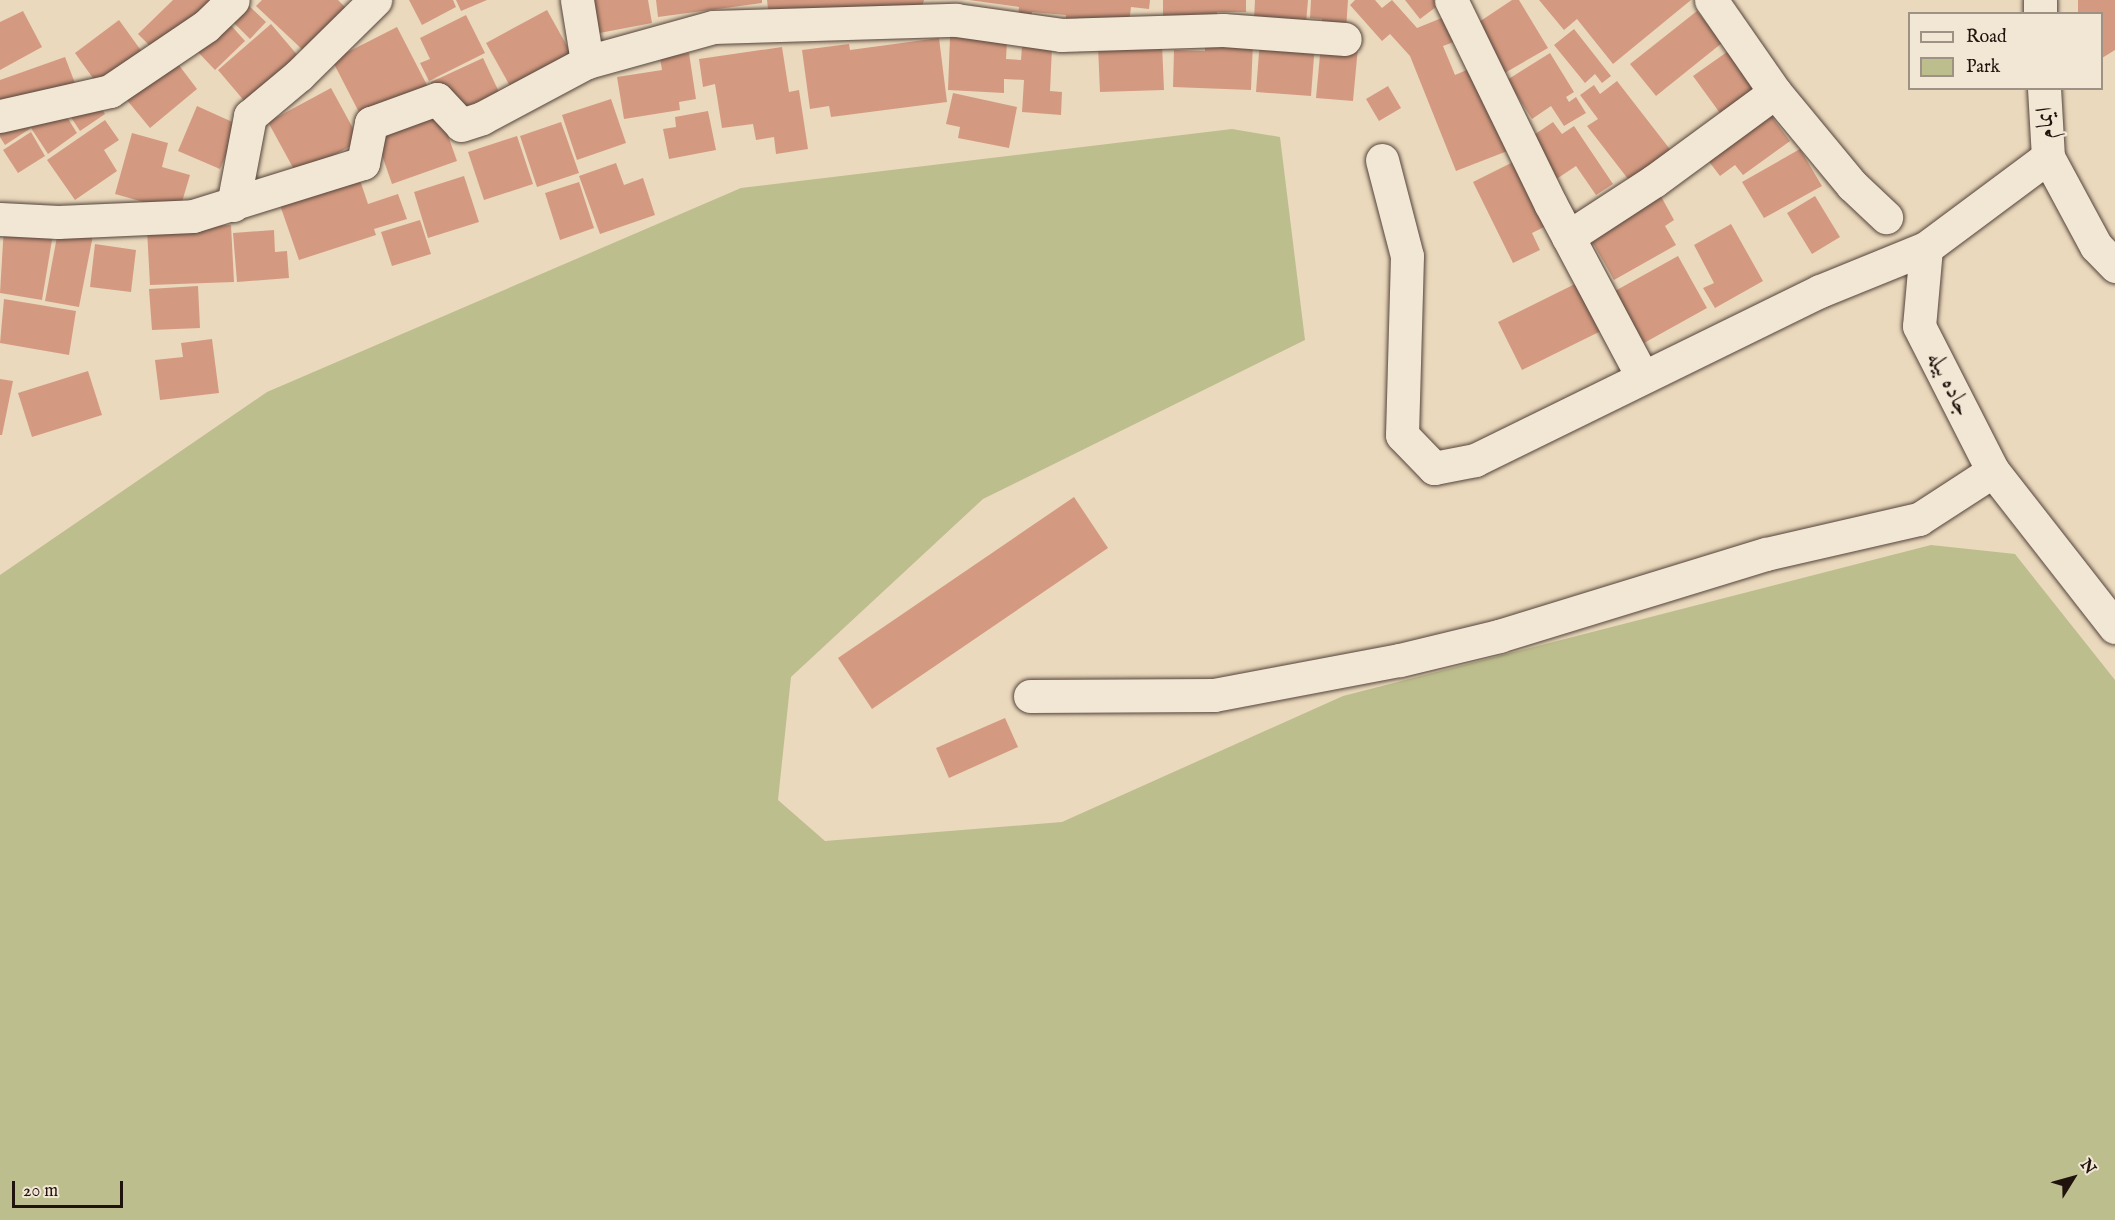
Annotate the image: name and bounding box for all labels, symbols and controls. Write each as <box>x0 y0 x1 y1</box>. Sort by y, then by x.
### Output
legend <box>1908 12 2103 90</box>
text: Road <box>1966 26 2007 49</box>
text: Park <box>1966 56 2000 79</box>
street label: ایمام <box>2031 106 2061 140</box>
street label: جاده بیله <box>1920 347 1978 421</box>
north arrow <box>2043 1148 2103 1208</box>
text: N <box>2075 1156 2100 1179</box>
scale bar <box>15 1169 126 1207</box>
text: 20 m <box>23 1180 58 1203</box>

